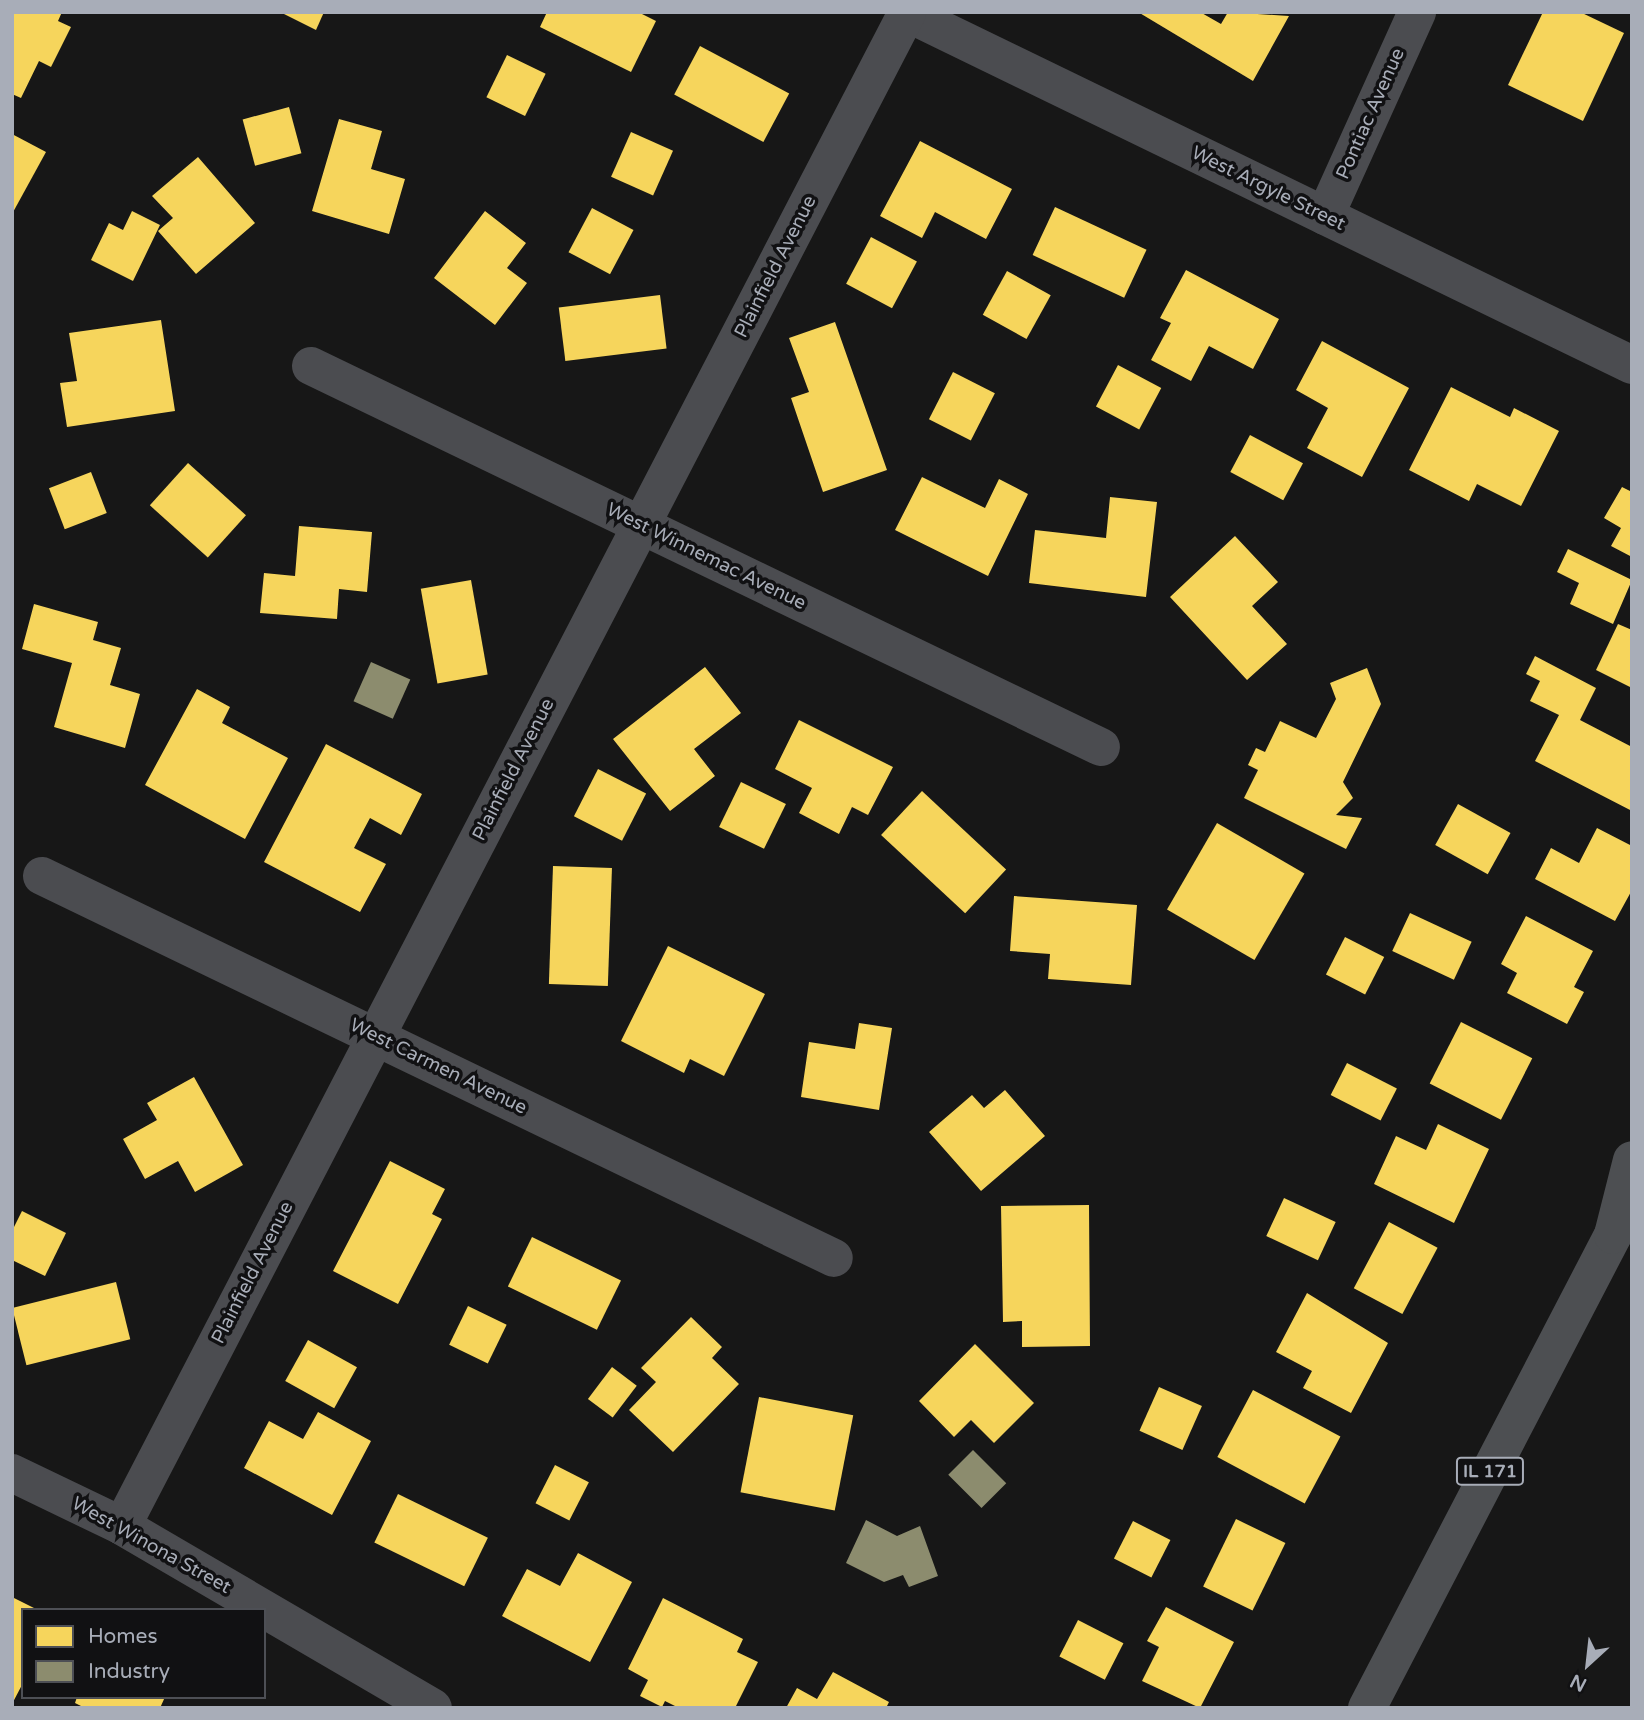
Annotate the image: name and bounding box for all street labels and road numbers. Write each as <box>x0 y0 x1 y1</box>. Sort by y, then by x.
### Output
street label: Pontiac Avenue <box>1332 45 1410 183</box>
street label: West Argyle Street <box>1187 142 1349 236</box>
street label: Plainfield Avenue <box>730 192 822 342</box>
street label: West Winnemac Avenue <box>603 499 809 615</box>
street label: Plainfield Avenue <box>468 695 560 845</box>
street label: West Carmen Avenue <box>346 1014 530 1120</box>
street label: Plainfield Avenue <box>207 1198 299 1348</box>
road number: IL 171 <box>1455 1456 1525 1486</box>
street label: West Winona Street <box>67 1493 235 1599</box>

